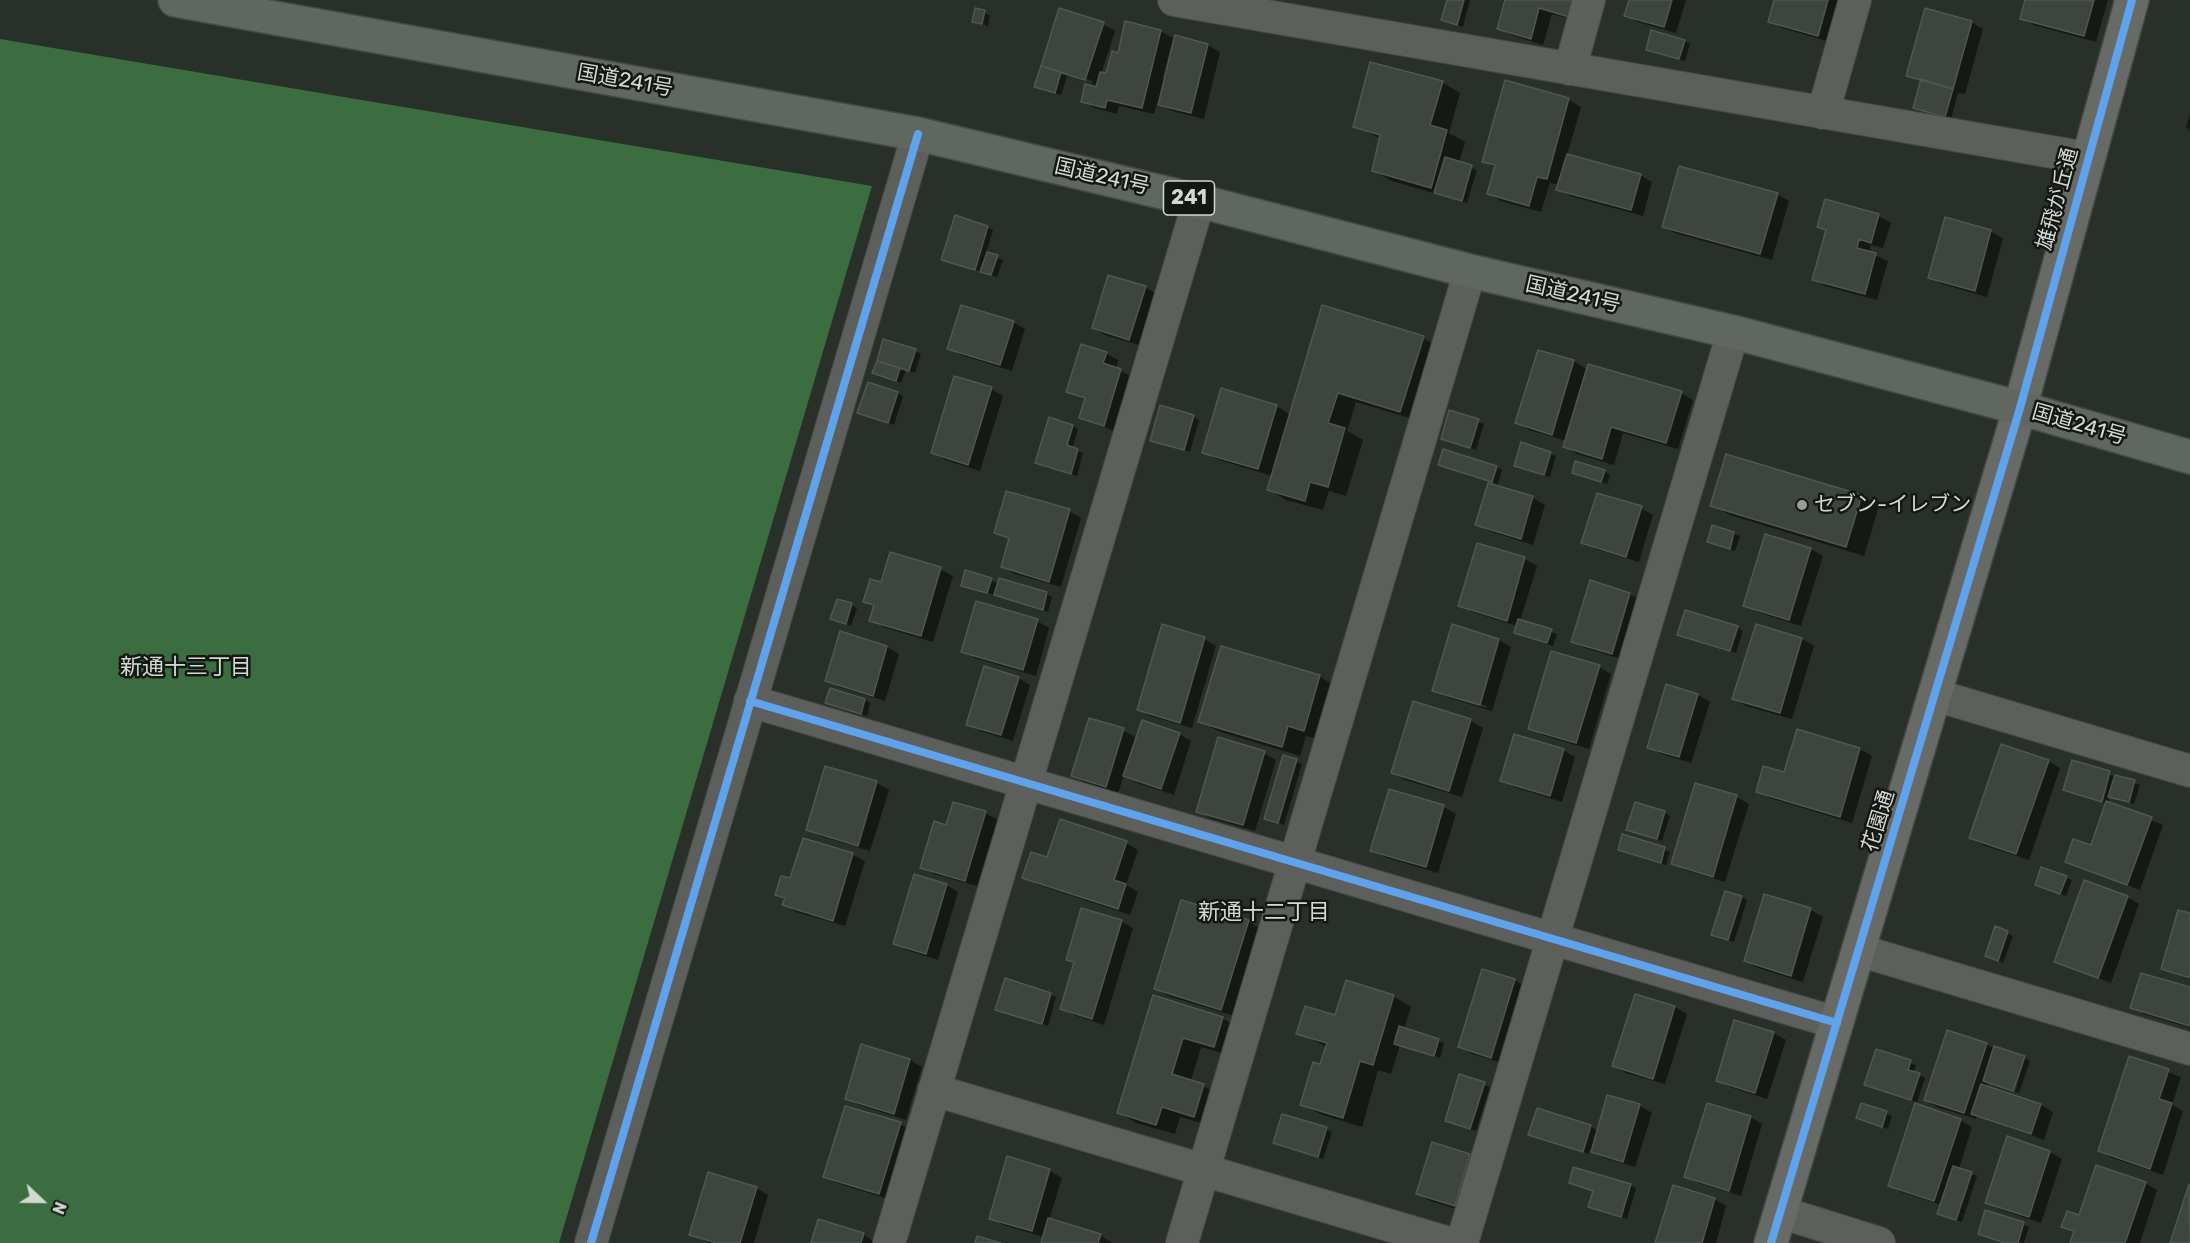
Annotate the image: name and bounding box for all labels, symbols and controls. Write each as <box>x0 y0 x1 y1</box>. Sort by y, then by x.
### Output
street label: 国道241号 <box>575 60 675 102</box>
street label: 雄飛が丘通 <box>2032 145 2084 253</box>
street label: 国道241号 <box>1052 154 1152 200</box>
road number: 241 <box>1164 181 1214 215</box>
street label: 国道241号 <box>1523 272 1623 318</box>
street label: 国道241号 <box>2029 400 2129 450</box>
place label: セブン-イレブン <box>1814 492 1971 518</box>
marker: セブン-イレブン <box>1795 498 1809 512</box>
district label: 新通十三丁目 <box>120 655 252 681</box>
street label: 花園通 <box>1858 787 1900 855</box>
district label: 新通十二丁目 <box>1198 900 1330 926</box>
north arrow <box>12 1171 72 1231</box>
text: N <box>48 1199 70 1217</box>

